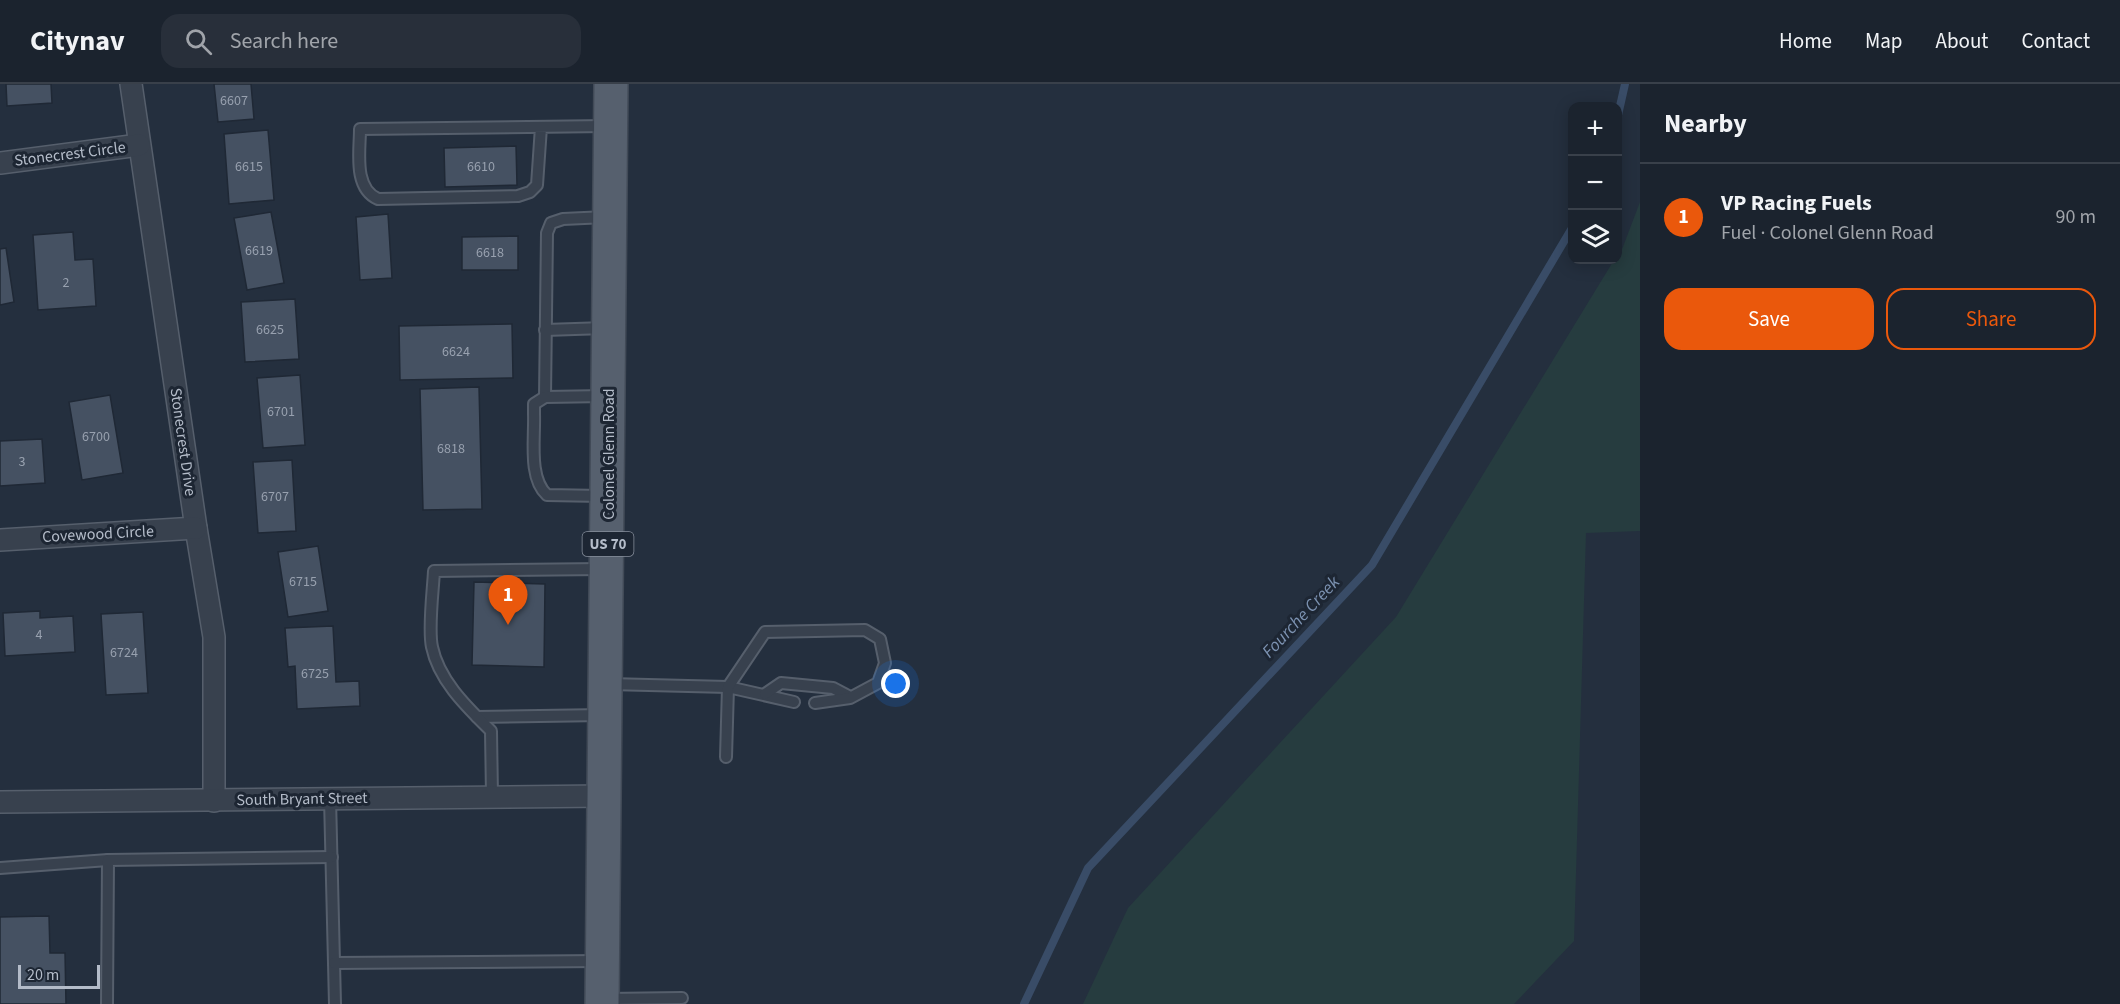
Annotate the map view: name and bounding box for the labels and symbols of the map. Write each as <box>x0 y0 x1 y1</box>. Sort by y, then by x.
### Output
house number: 6607 <box>220 91 248 111</box>
street label: Stonecrest Circle <box>13 136 127 172</box>
house number: 6615 <box>235 157 263 177</box>
house number: 6610 <box>467 157 495 177</box>
house number: 6619 <box>245 241 273 261</box>
house number: 6618 <box>476 243 504 263</box>
house number: 2 <box>63 273 70 293</box>
house number: 6625 <box>256 320 284 340</box>
house number: 6624 <box>442 342 470 362</box>
street label: Stonecrest Drive <box>165 386 201 498</box>
street label: Colonel Glenn Road <box>598 388 620 520</box>
house number: 6701 <box>267 402 295 422</box>
house number: 6700 <box>82 427 110 447</box>
house number: 6818 <box>437 439 465 459</box>
house number: 3 <box>19 452 26 472</box>
house number: 6707 <box>261 487 289 507</box>
street label: Covewood Circle <box>42 520 154 548</box>
road number: US 70 <box>582 532 634 556</box>
water label: Fourche Creek <box>1256 570 1346 664</box>
house number: 6715 <box>289 572 317 592</box>
pin: 1 <box>488 576 528 625</box>
house number: 4 <box>36 625 43 645</box>
house number: 6724 <box>110 643 138 663</box>
house number: 6725 <box>301 664 329 684</box>
your location <box>881 669 910 698</box>
street label: South Bryant Street <box>236 787 368 811</box>
scale bar <box>18 962 100 990</box>

